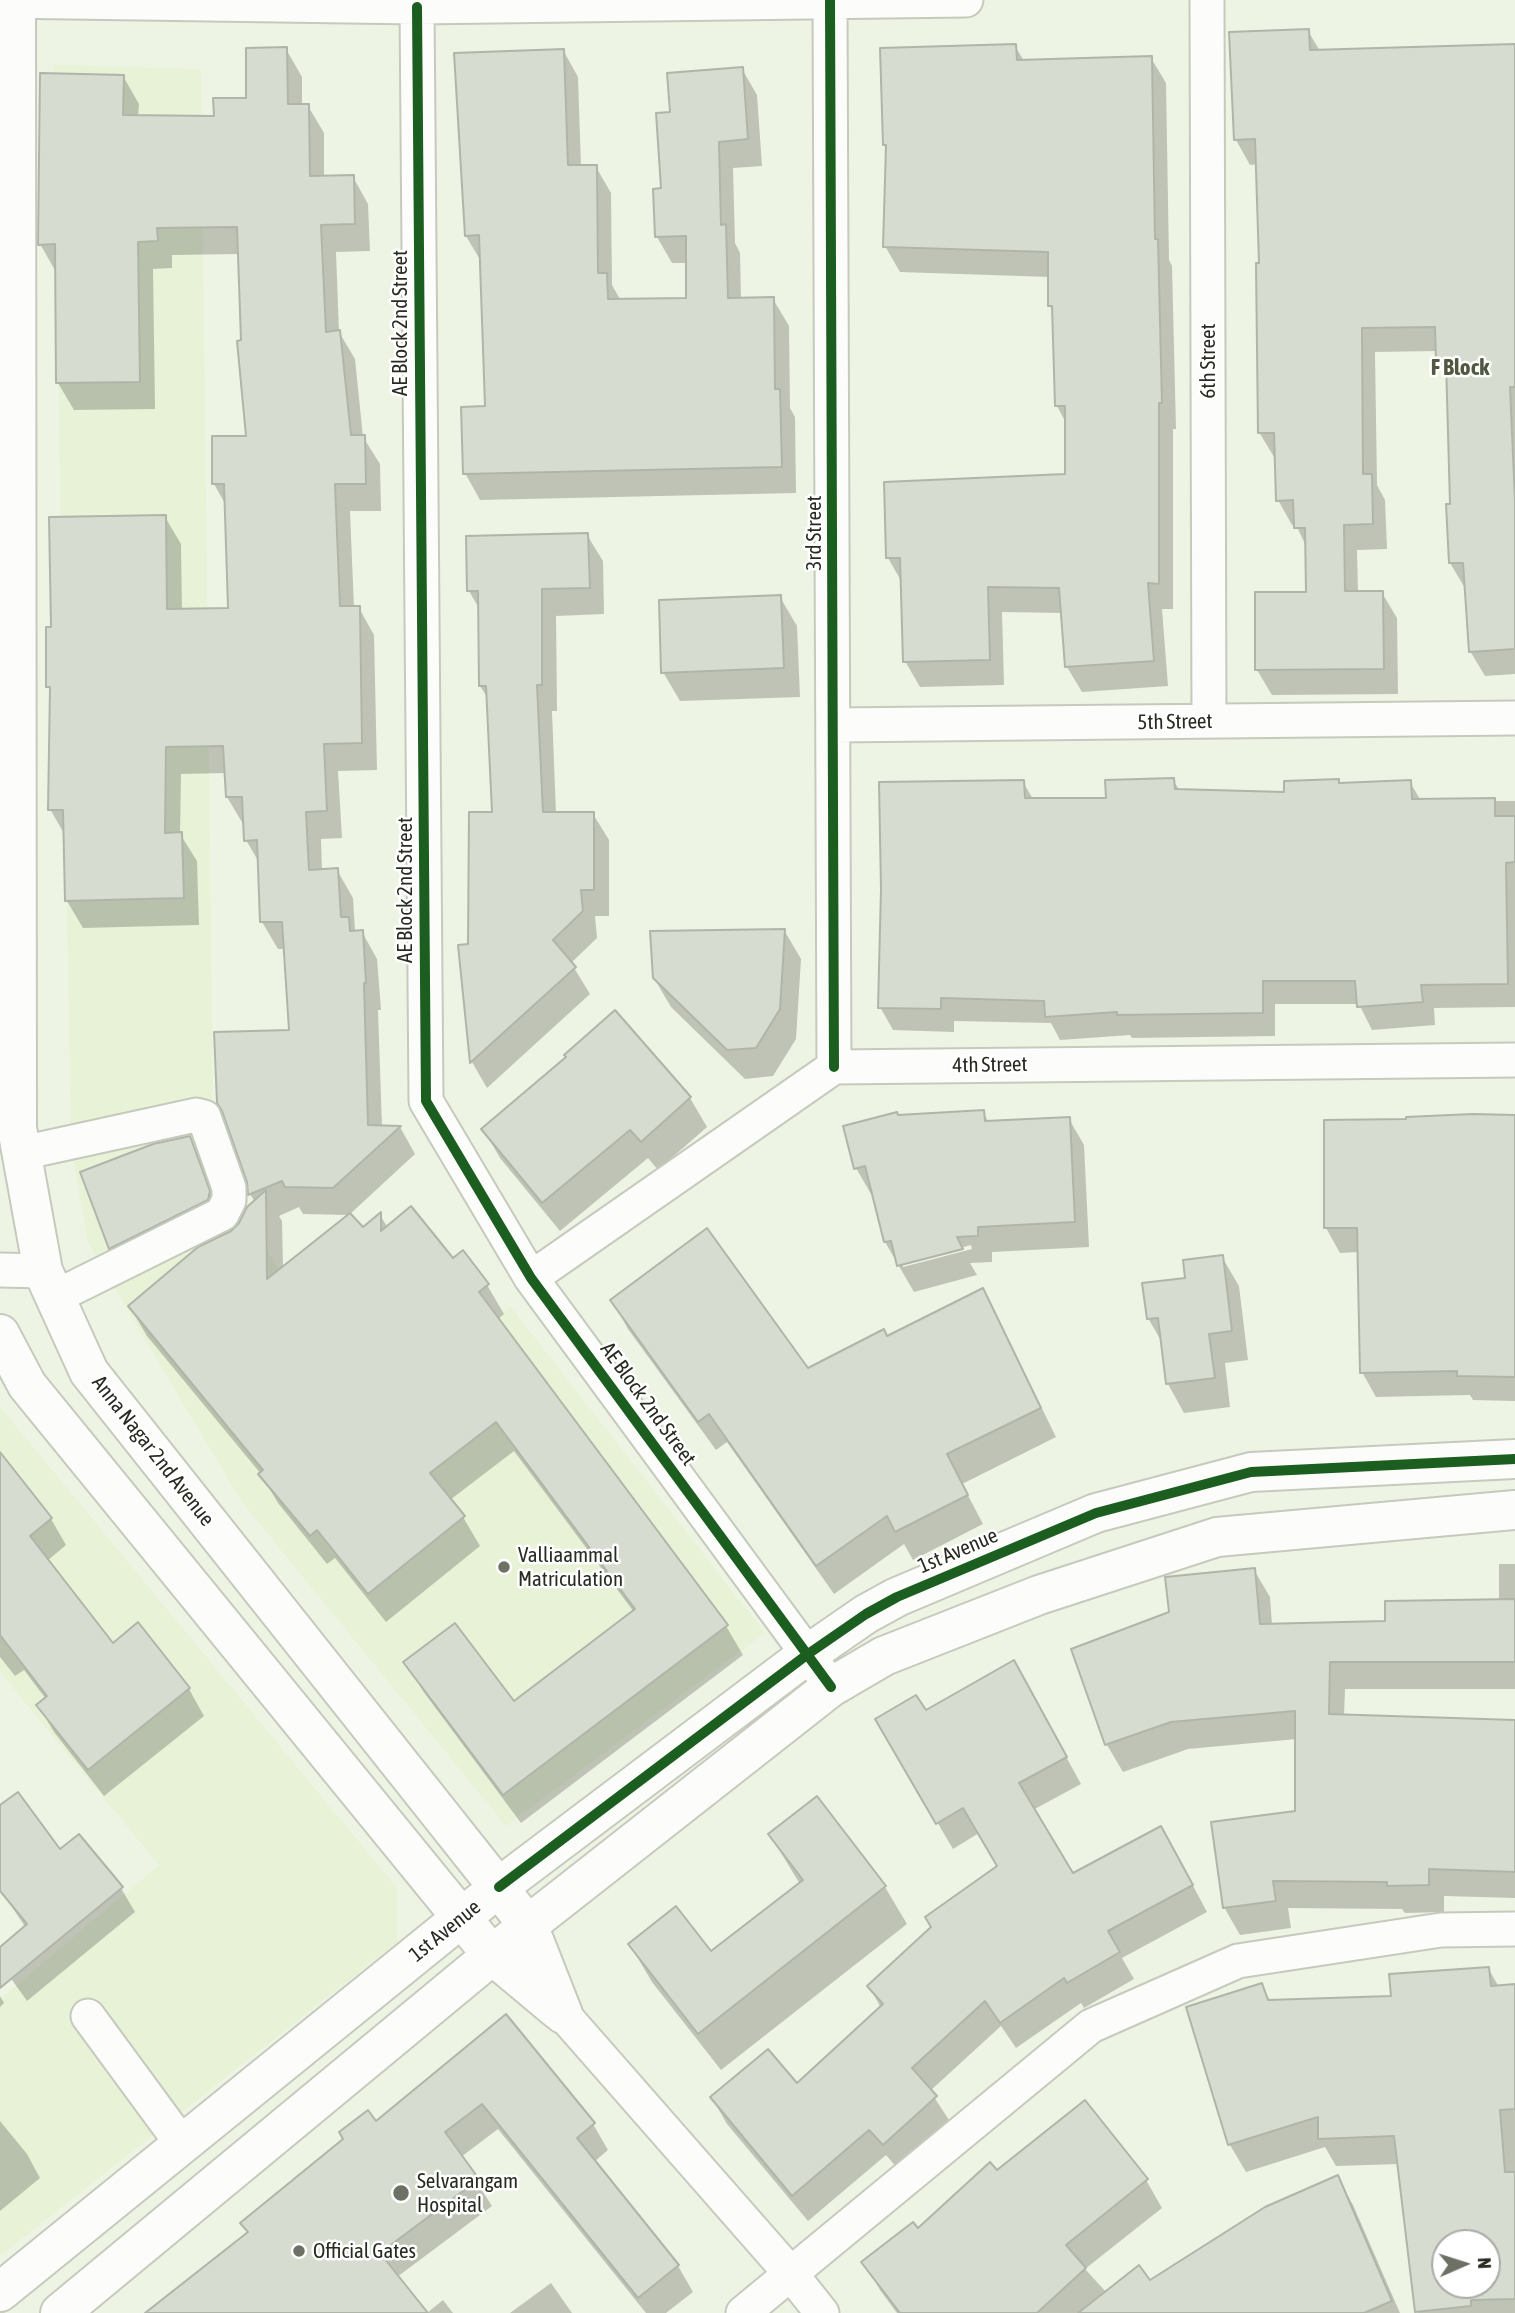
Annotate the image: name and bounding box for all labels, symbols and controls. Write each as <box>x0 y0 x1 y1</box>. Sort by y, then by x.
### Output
street label: AE Block 2nd Street <box>387 250 413 396</box>
street label: 6th Street <box>1195 323 1221 399</box>
district label: F Block <box>1431 354 1489 382</box>
street label: 3rd Street <box>801 496 827 570</box>
street label: 5th Street <box>1137 709 1213 735</box>
street label: AE Block 2nd Street <box>392 817 418 963</box>
street label: 4th Street <box>952 1052 1028 1078</box>
street label: AE Block 2nd Street <box>595 1337 701 1471</box>
street label: Anna Nagar 2nd Avenue <box>86 1371 220 1531</box>
street label: 1st Avenue <box>914 1523 1002 1579</box>
place label: Valliaammal Matriculation <box>518 1542 623 1592</box>
marker: Valliaammal Matriculation <box>496 1559 512 1575</box>
street label: 1st Avenue <box>404 1895 486 1967</box>
place label: Selvarangam Hospital <box>417 2168 518 2218</box>
marker: Selvarangam Hospital <box>391 2183 411 2203</box>
north arrow <box>1431 2229 1501 2299</box>
place label: Official Gates <box>313 2238 416 2264</box>
marker: Official Gates <box>291 2243 307 2259</box>
text: N <box>1474 2257 1496 2269</box>

